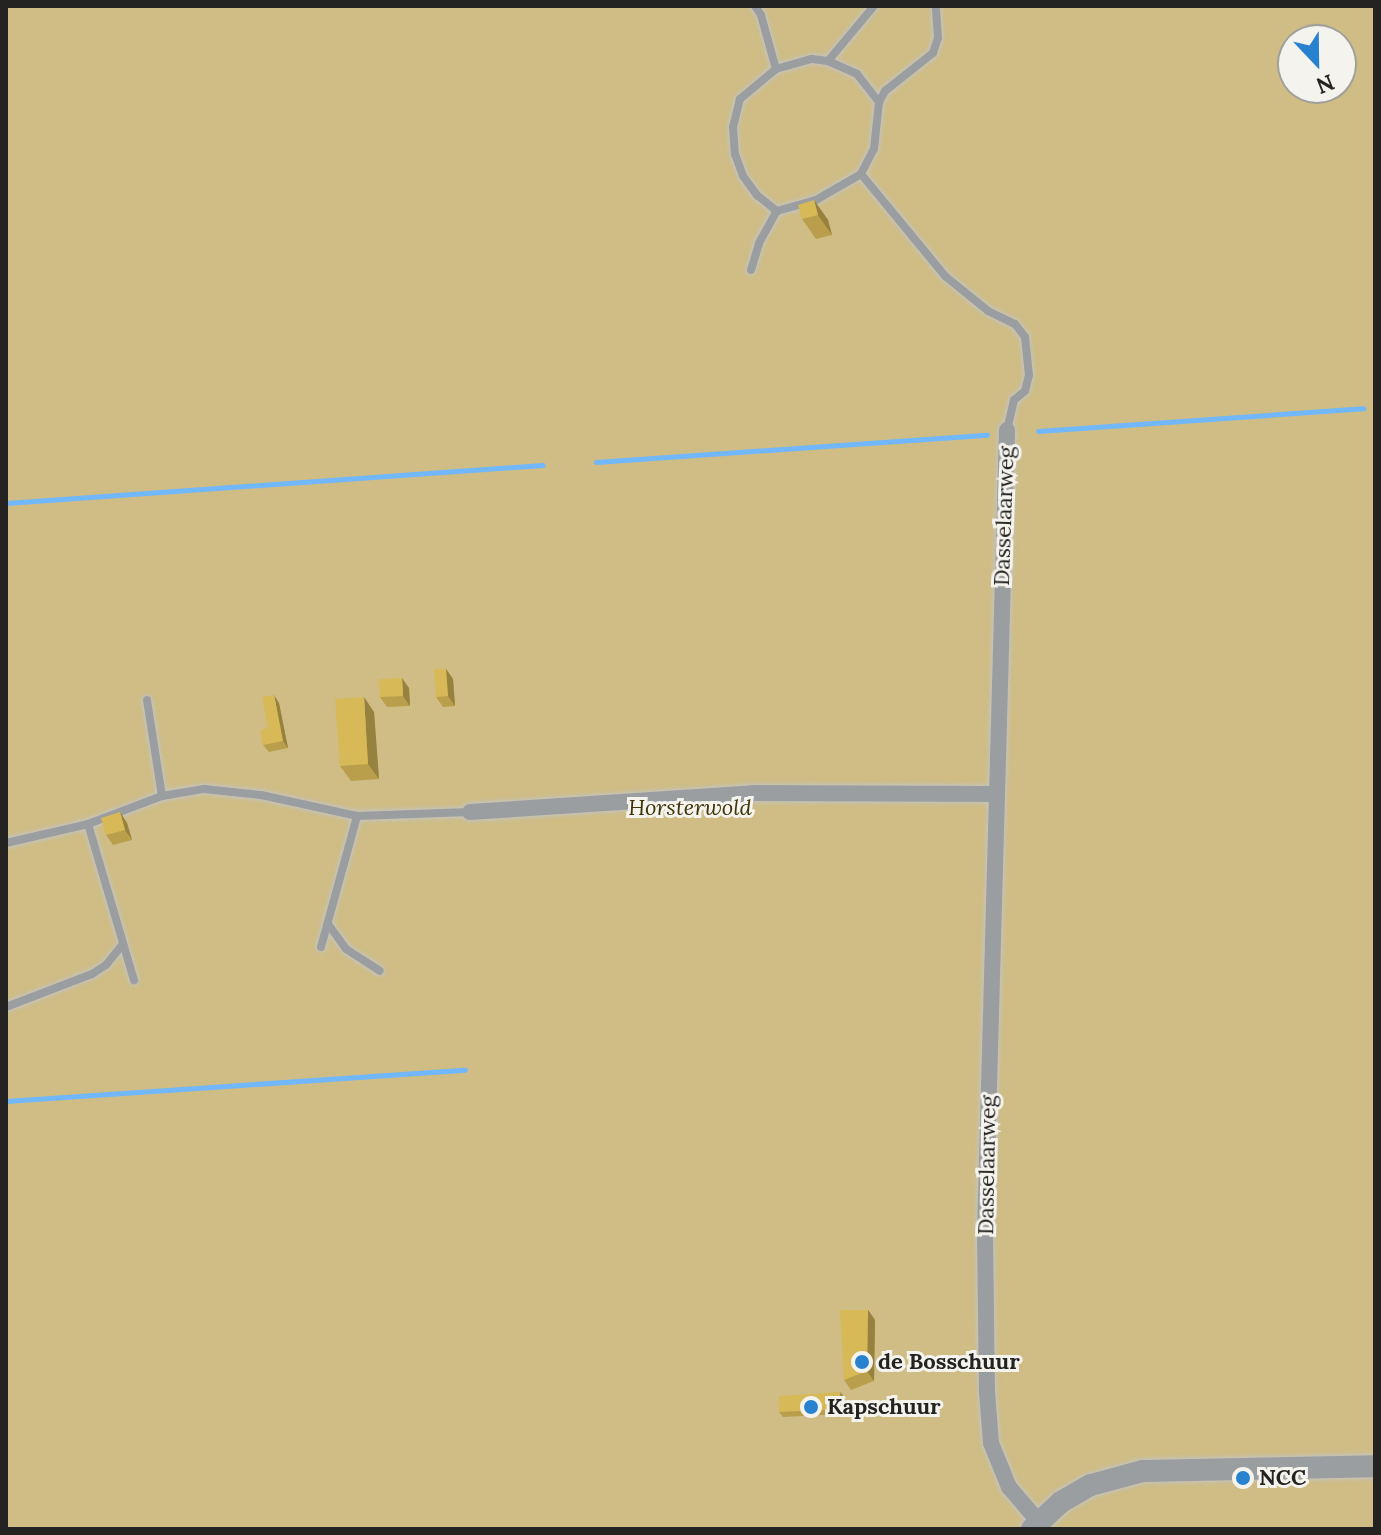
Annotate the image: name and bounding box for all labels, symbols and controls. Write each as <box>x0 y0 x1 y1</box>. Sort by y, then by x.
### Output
north arrow <box>1277 24 1357 104</box>
text: N <box>1312 68 1338 101</box>
street label: Dasselaarweg <box>988 446 1020 586</box>
park label: Horsterwold <box>628 795 752 821</box>
street label: Dasselaarweg <box>973 1095 1001 1235</box>
place label: de Bosschuur <box>878 1349 1020 1375</box>
marker: de Bosschuur <box>853 1353 871 1371</box>
place label: Kapschuur <box>827 1394 941 1420</box>
marker: Kapschuur <box>802 1398 820 1416</box>
place label: NCC <box>1259 1465 1306 1491</box>
marker: NCC <box>1234 1469 1252 1487</box>

